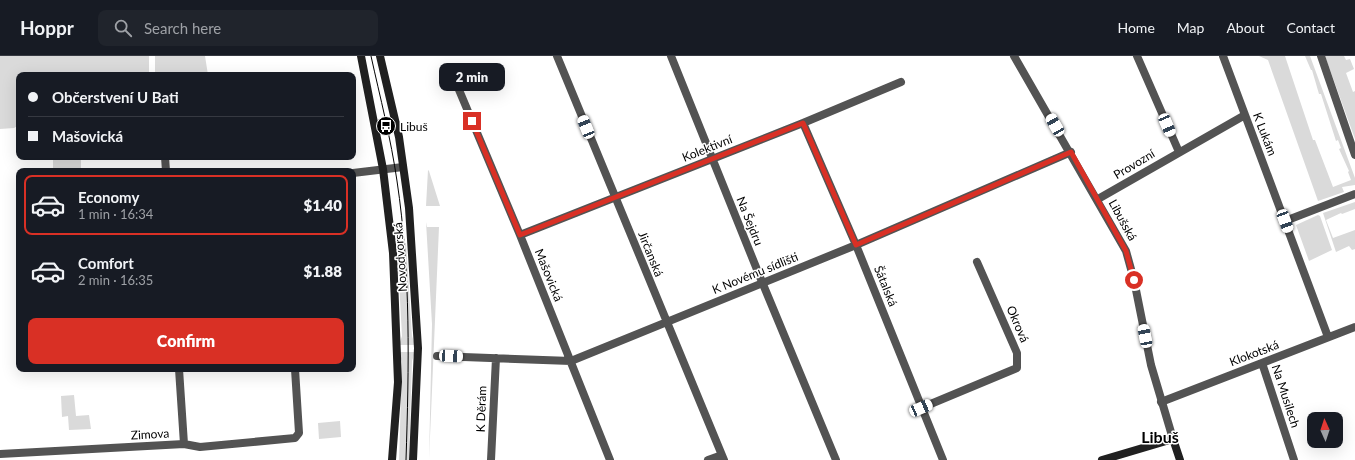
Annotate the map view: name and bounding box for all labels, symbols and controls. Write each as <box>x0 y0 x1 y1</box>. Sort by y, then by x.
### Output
search box <box>98 10 378 46</box>
text: Hoppr <box>20 16 74 39</box>
icon: search <box>112 17 134 39</box>
text: Search here <box>144 19 221 37</box>
text: Home <box>1117 19 1155 36</box>
text: Map <box>1177 19 1204 36</box>
text: About <box>1226 19 1264 36</box>
text: Contact <box>1286 19 1335 36</box>
callout: 2 min <box>439 63 505 91</box>
text: 2 min <box>456 69 488 85</box>
text: Občerstvení U Bati <box>52 88 179 106</box>
street label: K Lukám <box>1250 110 1280 158</box>
route end <box>463 112 481 130</box>
car <box>1044 112 1066 138</box>
car <box>1157 112 1177 138</box>
car <box>576 114 596 140</box>
bus stop icon: Libuš <box>375 115 397 137</box>
place label: Libuš <box>400 119 428 134</box>
text: Mašovická <box>52 127 123 145</box>
street label: Kolektivní <box>680 131 735 165</box>
street label: Provozní <box>1111 145 1158 182</box>
icon: car <box>30 187 66 223</box>
text: Economy <box>78 188 139 206</box>
street label: Na Šejdru <box>733 194 767 248</box>
text: $1.40 <box>304 196 342 214</box>
street label: Libušská <box>1106 197 1140 243</box>
text: 1 min · 16:34 <box>78 206 153 222</box>
car <box>1275 208 1295 234</box>
street label: Novodvorská <box>390 222 410 292</box>
street label: Jirčanská <box>635 229 667 279</box>
street label: Mašovická <box>532 246 566 304</box>
street label: K Novému sídlišti <box>710 249 800 297</box>
icon: car <box>30 253 66 289</box>
text: Comfort <box>78 254 134 272</box>
text: $1.88 <box>304 262 342 280</box>
street label: Šátalská <box>871 263 901 309</box>
route start <box>1125 271 1143 289</box>
text: 2 min · 16:35 <box>78 272 153 288</box>
street label: Okrová <box>1004 303 1032 345</box>
button: Confirm <box>28 318 344 364</box>
car <box>1137 323 1153 349</box>
street label: Klokotská <box>1227 337 1281 369</box>
car <box>439 349 463 363</box>
street label: Na Musilech <box>1269 363 1303 429</box>
street label: K Děrám <box>473 385 489 433</box>
car <box>908 398 934 418</box>
north arrow <box>1307 412 1343 448</box>
map controls <box>1307 412 1343 448</box>
street label: Zimova <box>130 425 170 443</box>
district label: Libuš <box>1141 427 1179 446</box>

